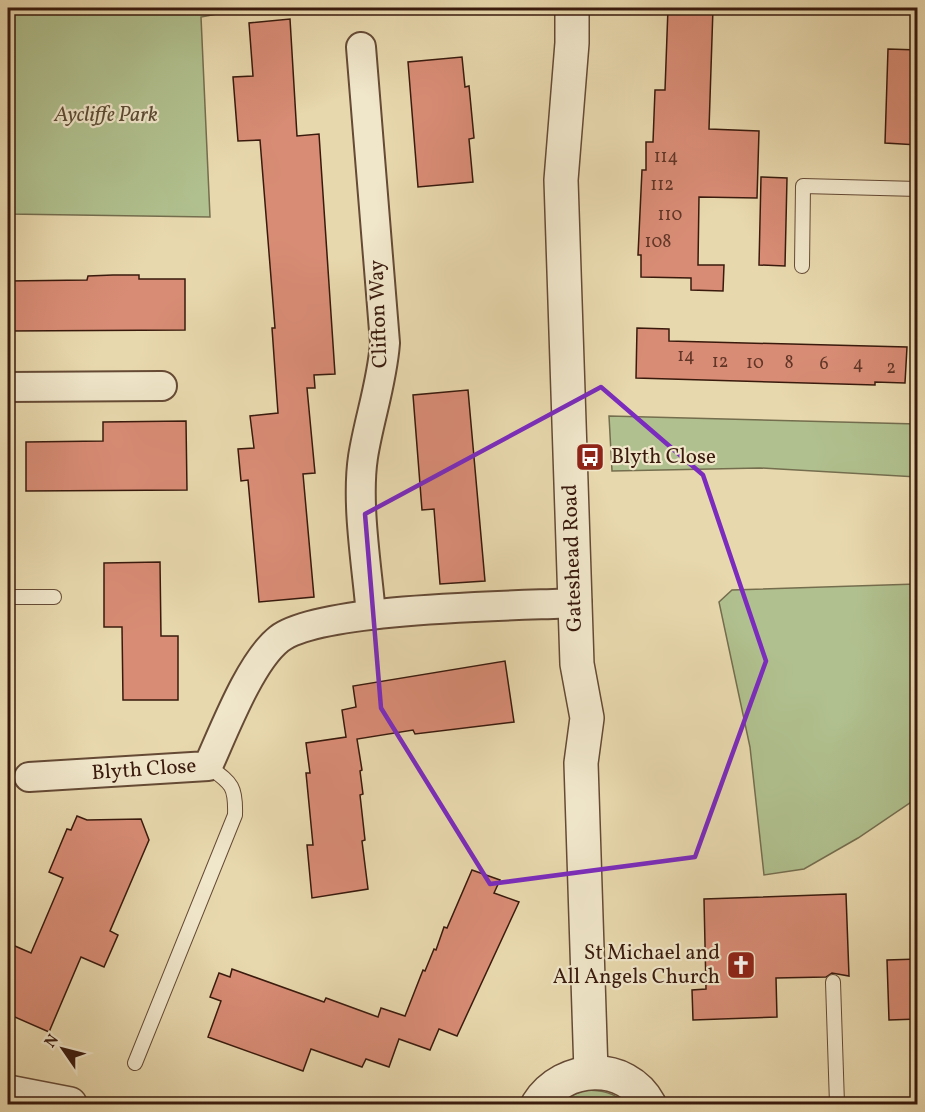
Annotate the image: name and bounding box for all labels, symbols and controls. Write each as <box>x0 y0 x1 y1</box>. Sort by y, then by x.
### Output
park label: Aycliffe Park <box>53 101 158 130</box>
house number: 114 <box>654 145 678 170</box>
house number: 112 <box>650 173 674 198</box>
house number: 110 <box>658 203 683 228</box>
house number: 108 <box>645 230 671 255</box>
street label: Clifton Way <box>363 259 395 369</box>
house number: 14 <box>677 344 695 369</box>
house number: 12 <box>712 350 728 375</box>
house number: 10 <box>746 351 764 376</box>
house number: 8 <box>784 351 794 376</box>
house number: 6 <box>819 352 829 377</box>
house number: 4 <box>853 352 863 377</box>
house number: 2 <box>886 356 896 381</box>
bus stop icon: Blyth Close <box>574 441 606 473</box>
place label: Blyth Close <box>611 443 716 472</box>
street label: Gateshead Road <box>556 484 590 632</box>
street label: Blyth Close <box>91 752 197 788</box>
place label: St Michael and All Angels Church <box>553 939 720 992</box>
church icon: St Michael and All Angels Church <box>725 949 757 981</box>
north arrow <box>33 1019 93 1079</box>
text: N <box>40 1030 65 1053</box>

